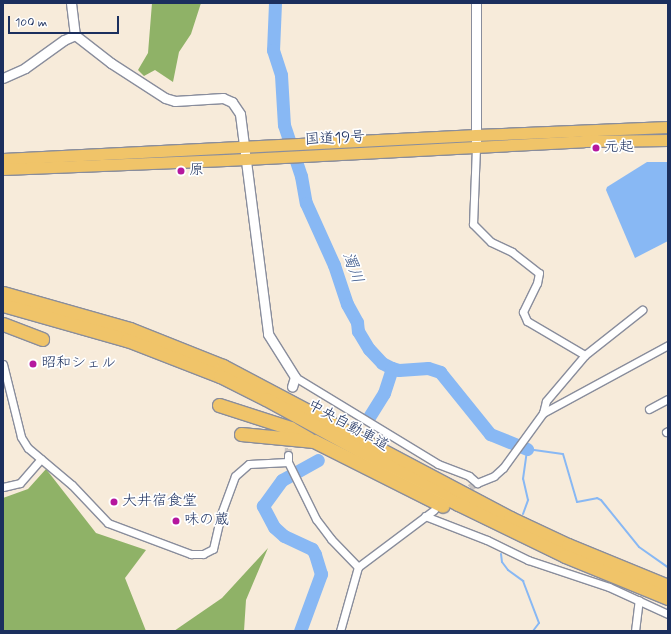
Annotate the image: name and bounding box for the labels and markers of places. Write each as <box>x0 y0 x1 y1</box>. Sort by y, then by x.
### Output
place label: 元起 <box>604 139 634 157</box>
marker: 元起 <box>591 143 601 153</box>
place label: 原 <box>189 162 204 180</box>
marker: 原 <box>176 166 186 176</box>
place label: 昭和シェル <box>41 355 116 373</box>
marker: 昭和シェル <box>28 359 38 369</box>
place label: 大井宿食堂 <box>122 493 197 511</box>
marker: 大井宿食堂 <box>109 497 119 507</box>
place label: 味の蔵 <box>184 512 229 530</box>
marker: 味の蔵 <box>171 516 181 526</box>

